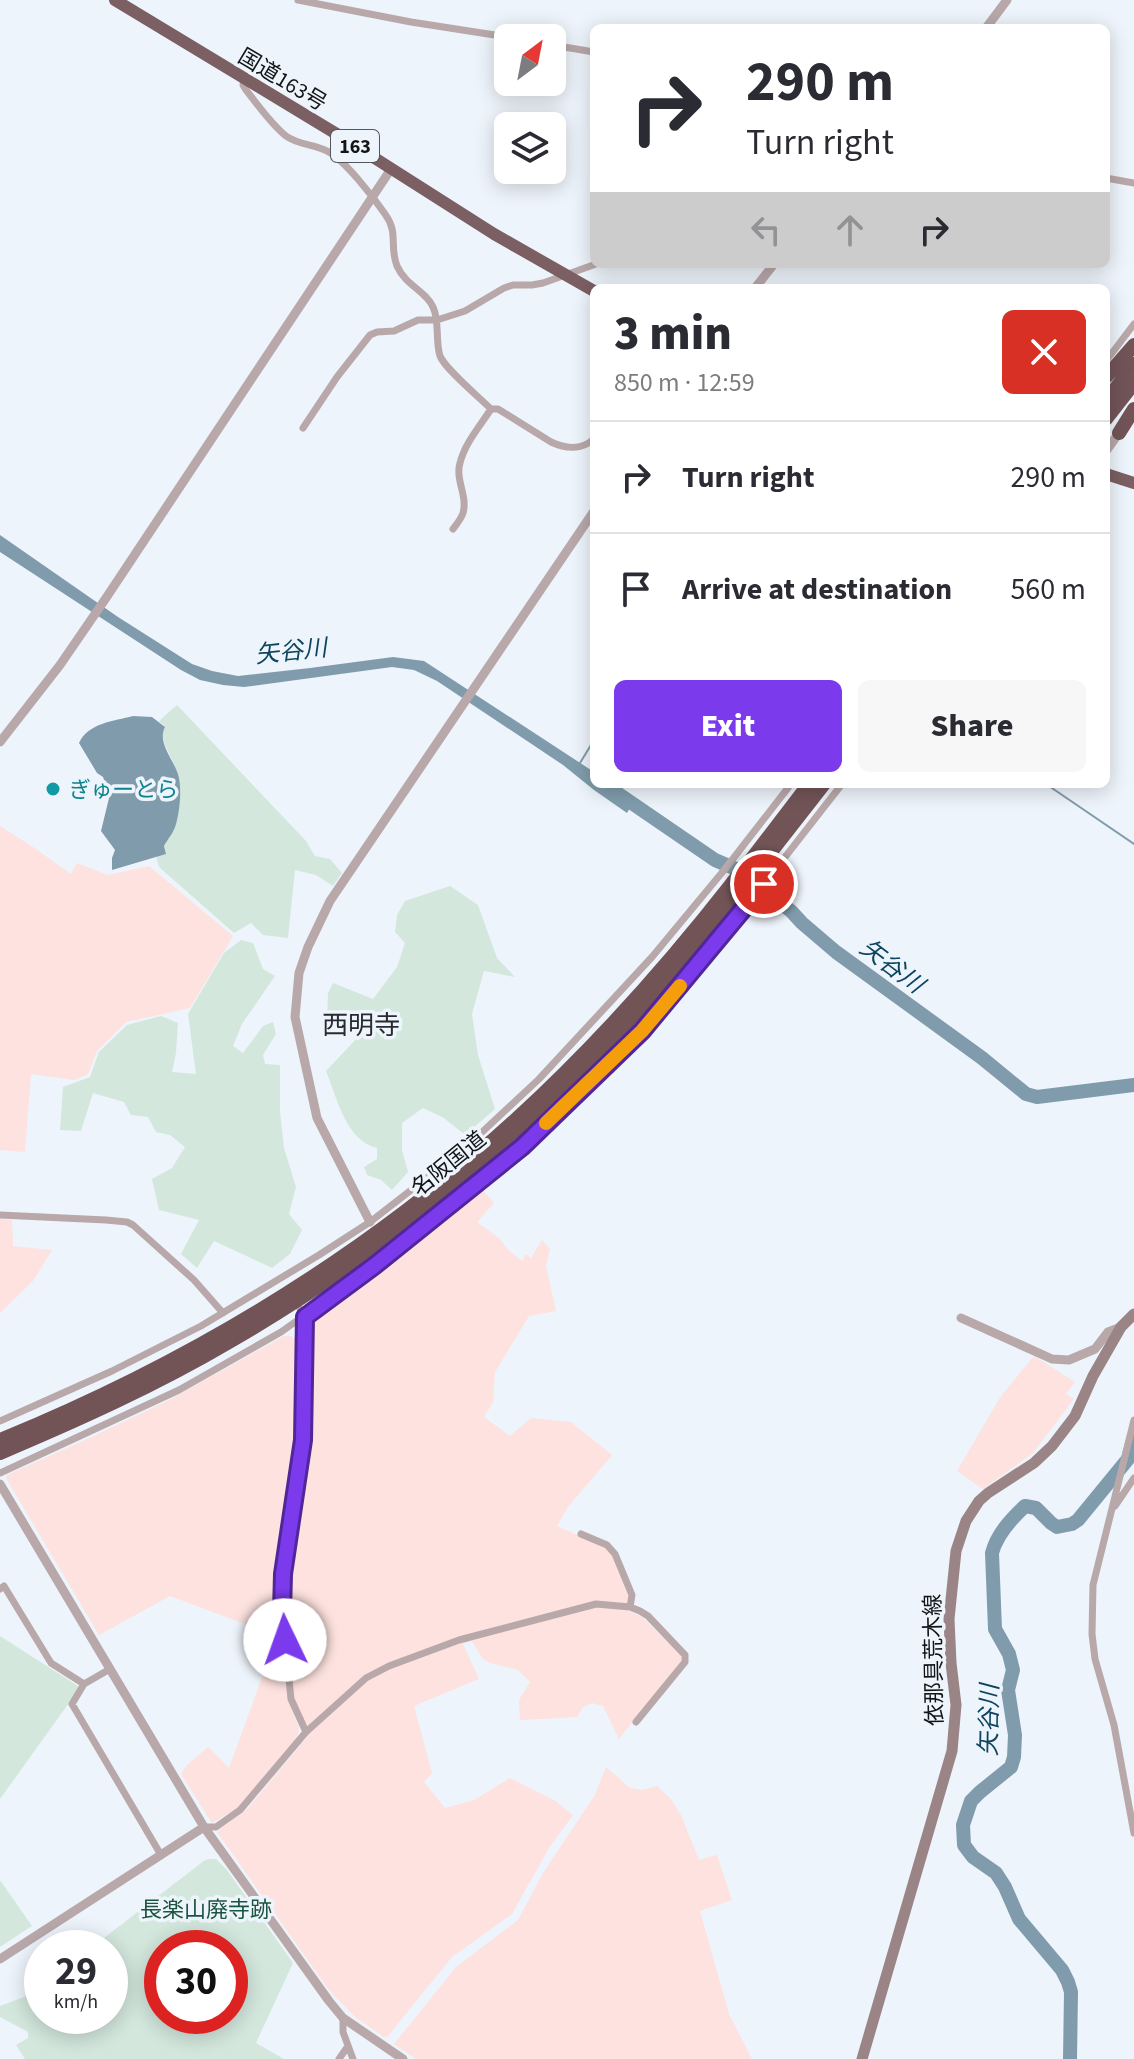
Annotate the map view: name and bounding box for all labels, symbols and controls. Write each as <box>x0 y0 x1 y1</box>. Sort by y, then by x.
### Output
north arrow <box>494 24 566 96</box>
map controls <box>494 24 566 184</box>
street label: 国道163号 <box>232 41 333 119</box>
text: 290 m <box>746 43 894 122</box>
icon: right <box>614 56 718 160</box>
button: layers <box>494 112 566 184</box>
text: Turn right <box>746 117 894 168</box>
road number: 163 <box>331 130 379 162</box>
icon: left <box>744 208 788 252</box>
icon: ahead <box>828 208 872 252</box>
icon: right <box>912 208 956 252</box>
text: 3 min <box>614 300 732 368</box>
button: close <box>1002 310 1086 394</box>
text: 850 m · 12:59 <box>614 364 755 401</box>
icon: right <box>614 455 658 499</box>
text: Turn right <box>682 456 814 499</box>
text: 290 m <box>1010 456 1086 499</box>
icon: arrive <box>614 567 658 611</box>
text: Arrive at destination <box>682 568 952 611</box>
text: 560 m <box>1010 568 1086 611</box>
water label: 矢谷川 <box>253 630 332 673</box>
button: Exit <box>614 680 842 772</box>
button: Share <box>858 680 1086 772</box>
place label: ぎゅーとら <box>69 774 178 806</box>
marker: ぎゅーとら <box>44 780 62 798</box>
pin <box>730 850 798 918</box>
icon: arrive <box>742 862 786 906</box>
water label: 矢谷川 <box>852 931 933 1004</box>
district label: 西明寺 <box>322 1007 400 1044</box>
street label: 名阪国道 <box>404 1124 493 1204</box>
street label: 依那具荒木線 <box>917 1594 951 1726</box>
position arrow <box>243 1598 327 1682</box>
water label: 矢谷川 <box>971 1681 1008 1756</box>
park label: 長楽山廃寺跡 <box>140 1894 272 1926</box>
speed limit sign: 30 <box>144 1930 248 2034</box>
text: 29 <box>55 1943 97 2000</box>
text: km/h <box>54 1988 98 2016</box>

